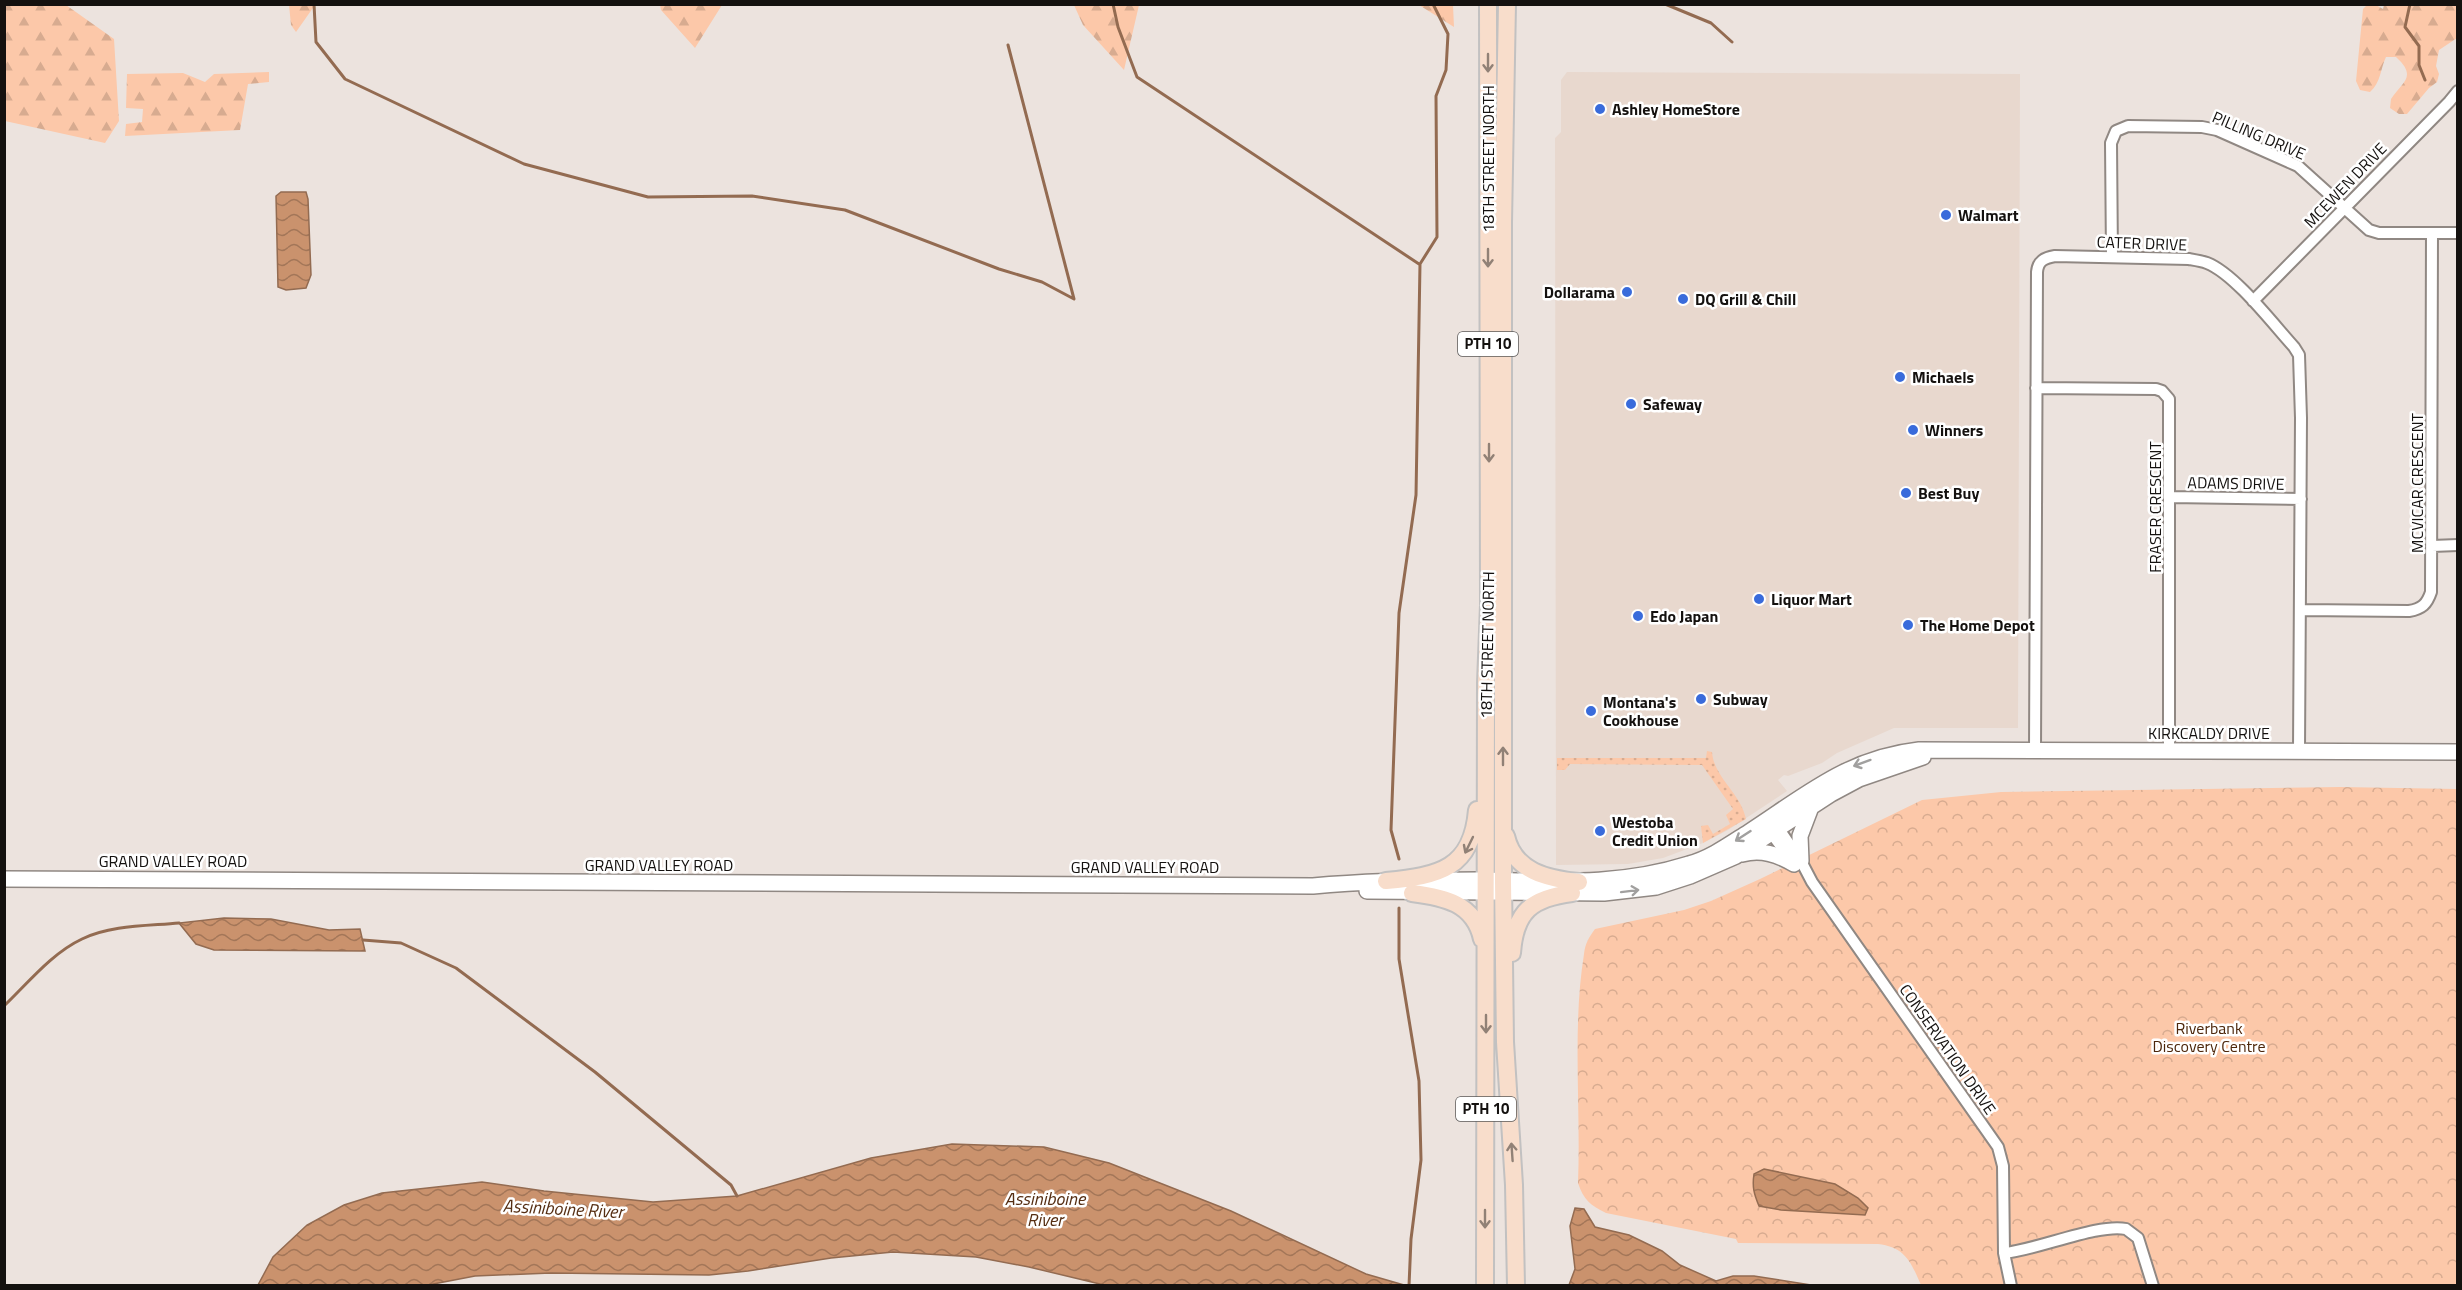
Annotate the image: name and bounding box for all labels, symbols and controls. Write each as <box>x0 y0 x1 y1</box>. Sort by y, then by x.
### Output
one-way arrow <box>1482 52 1494 72</box>
street label: 18TH STREET NORTH <box>1476 85 1500 233</box>
place label: Ashley HomeStore <box>1612 97 1740 121</box>
marker: Ashley HomeStore <box>1593 102 1607 116</box>
street label: PILLING DRIVE <box>2209 105 2309 165</box>
street label: MCEWEN DRIVE <box>2298 137 2392 233</box>
place label: Walmart <box>1958 203 2019 227</box>
marker: Walmart <box>1939 208 1953 222</box>
street label: CATER DRIVE <box>2096 229 2188 257</box>
one-way arrow <box>1482 247 1494 267</box>
place label: Dollarama <box>1544 280 1615 304</box>
marker: Dollarama <box>1620 285 1634 299</box>
place label: DQ Grill & Chill <box>1695 287 1796 311</box>
marker: DQ Grill & Chill <box>1676 292 1690 306</box>
road number: PTH 10 <box>1458 332 1518 356</box>
place label: Michaels <box>1912 365 1974 389</box>
marker: Michaels <box>1893 370 1907 384</box>
place label: Safeway <box>1643 392 1702 416</box>
marker: Safeway <box>1624 397 1638 411</box>
street label: MCVICAR CRESCENT <box>2405 413 2429 553</box>
place label: Winners <box>1925 418 1983 442</box>
marker: Winners <box>1906 423 1920 437</box>
street label: FRASER CRESCENT <box>2143 441 2167 573</box>
one-way arrow <box>1483 442 1495 462</box>
street label: ADAMS DRIVE <box>2187 470 2285 496</box>
place label: Best Buy <box>1918 481 1979 505</box>
marker: Best Buy <box>1899 486 1913 500</box>
street label: 18TH STREET NORTH <box>1474 571 1500 719</box>
place label: Liquor Mart <box>1771 587 1852 611</box>
marker: Liquor Mart <box>1752 592 1766 606</box>
place label: Edo Japan <box>1650 604 1718 628</box>
marker: Edo Japan <box>1631 609 1645 623</box>
place label: The Home Depot <box>1920 613 2035 637</box>
marker: The Home Depot <box>1901 618 1915 632</box>
place label: Subway <box>1713 687 1768 711</box>
place label: Montana's Cookhouse <box>1603 690 1679 732</box>
marker: Subway <box>1694 692 1708 706</box>
marker: Montana's Cookhouse <box>1584 704 1598 718</box>
street label: KIRKCALDY DRIVE <box>2148 721 2270 745</box>
one-way arrow <box>1497 746 1509 766</box>
one-way arrow <box>1853 758 1872 769</box>
place label: Westoba Credit Union <box>1612 810 1698 852</box>
marker: Westoba Credit Union <box>1593 824 1607 838</box>
one-way arrow <box>1735 830 1751 842</box>
one-way arrow <box>1462 835 1474 853</box>
street label: GRAND VALLEY ROAD <box>99 849 247 873</box>
street label: GRAND VALLEY ROAD <box>585 853 733 877</box>
street label: GRAND VALLEY ROAD <box>1071 855 1219 879</box>
one-way arrow <box>1620 885 1640 896</box>
street label: CONSERVATION DRIVE <box>1894 979 2002 1119</box>
one-way arrow <box>1480 1014 1492 1034</box>
park label: Riverbank Discovery Centre <box>2152 1016 2266 1058</box>
road number: PTH 10 <box>1456 1097 1516 1121</box>
one-way arrow <box>1506 1142 1517 1162</box>
water label: Assiniboine River <box>1005 1185 1087 1233</box>
water label: Assiniboine River <box>502 1192 626 1225</box>
one-way arrow <box>1479 1209 1491 1229</box>

